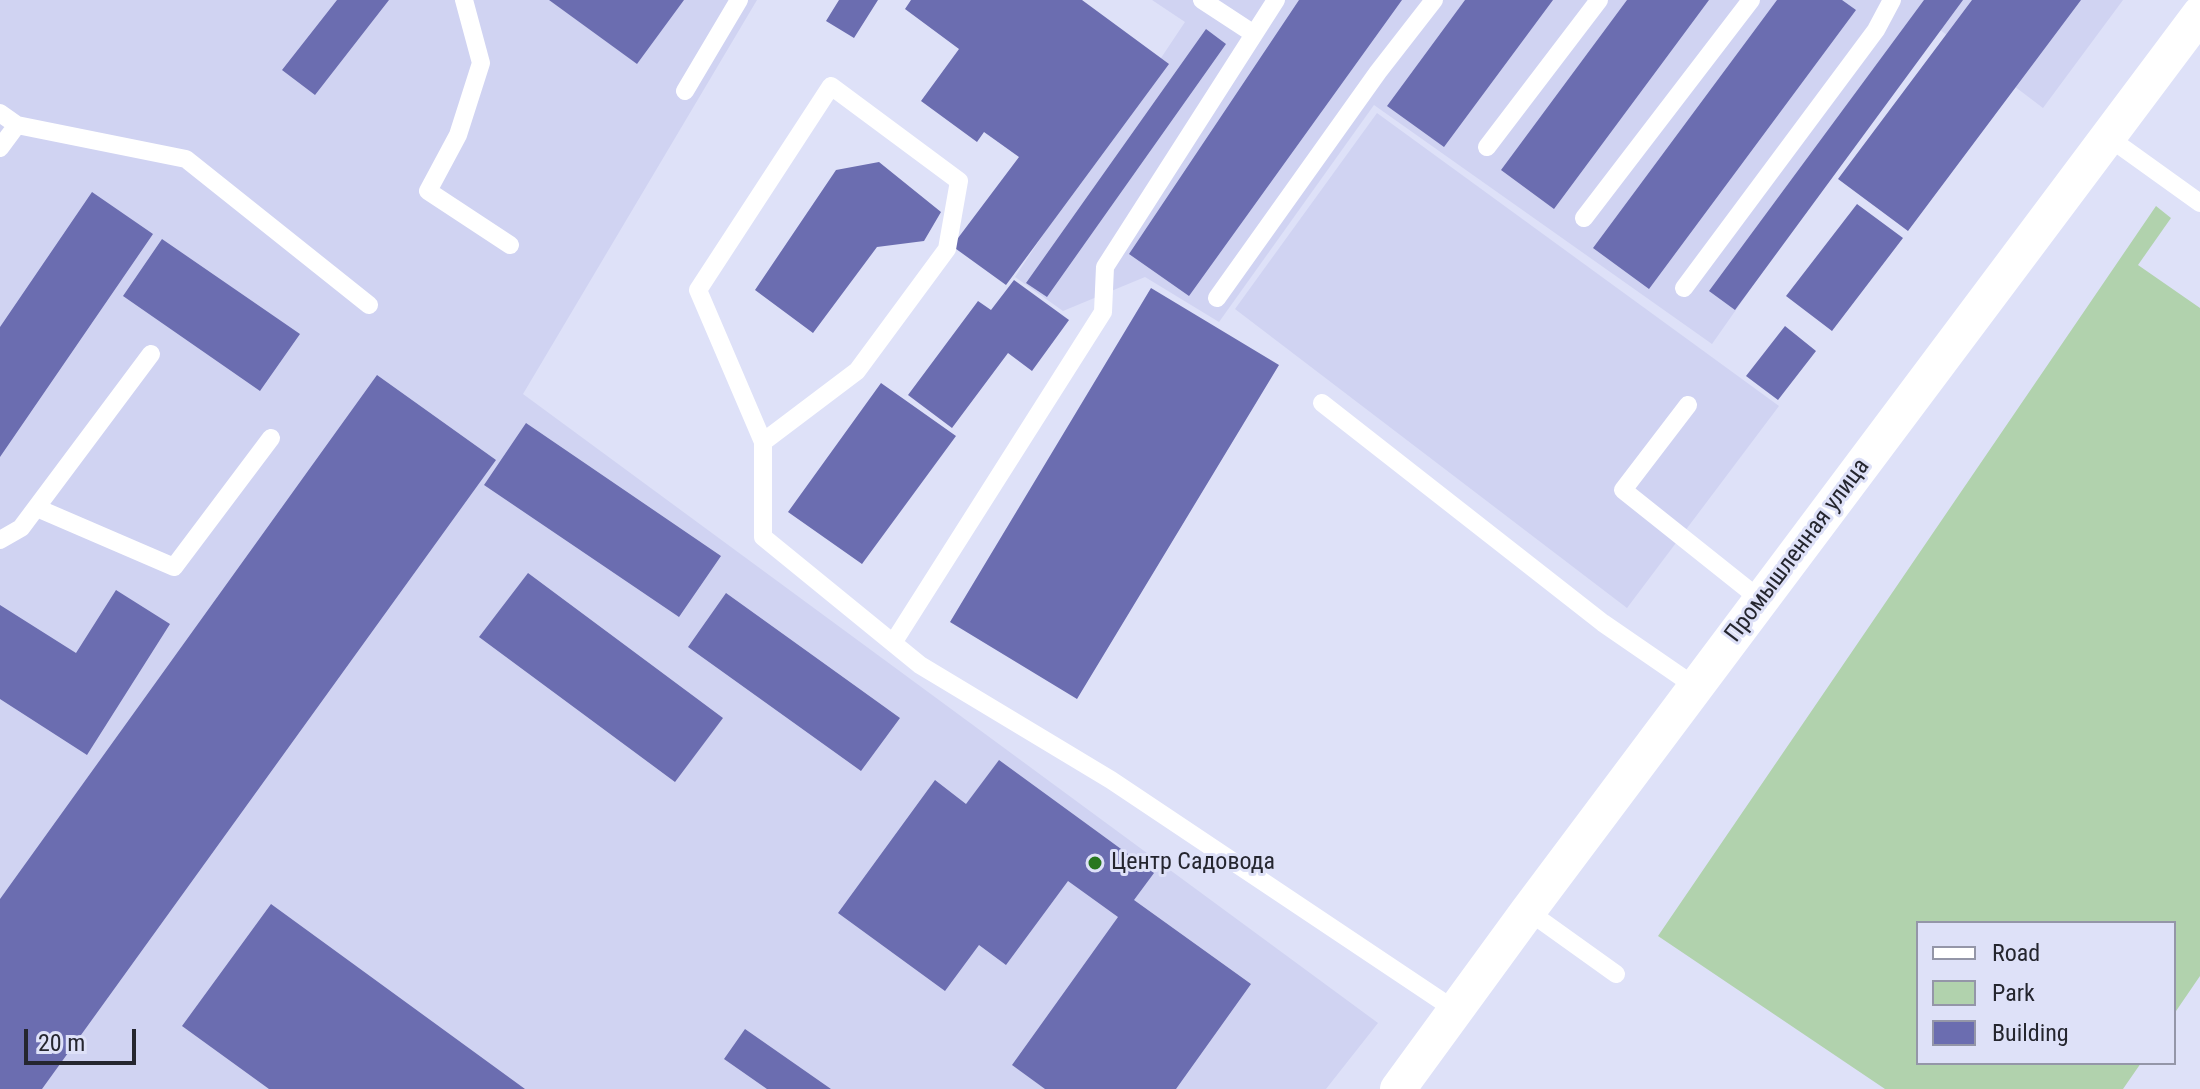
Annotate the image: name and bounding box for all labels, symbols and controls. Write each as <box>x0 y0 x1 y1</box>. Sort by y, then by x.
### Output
street label: Промышленная улица <box>1720 454 1876 648</box>
place label: Центр Садовода <box>1111 849 1275 877</box>
marker: Центр Садовода <box>1086 854 1104 872</box>
legend <box>1916 921 2176 1065</box>
text: Road <box>1992 939 2040 967</box>
text: Park <box>1992 979 2035 1007</box>
scale bar <box>28 1013 140 1063</box>
text: Building <box>1992 1019 2069 1047</box>
text: 20 m <box>38 1029 85 1057</box>

